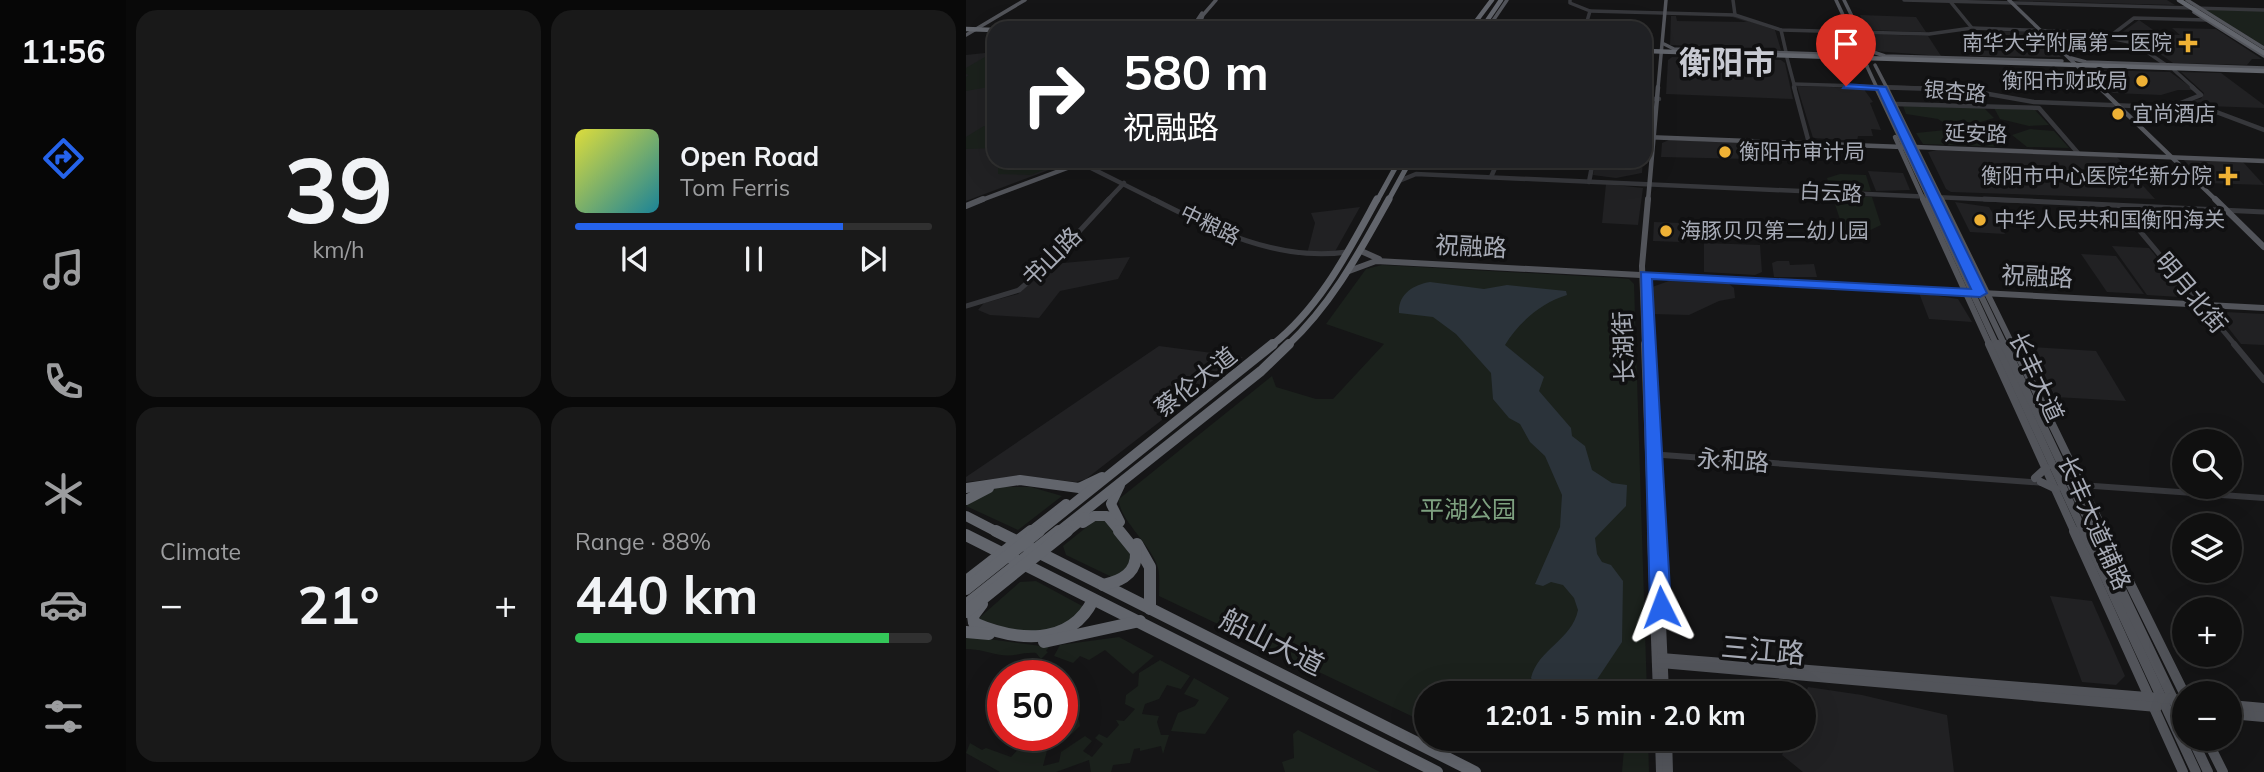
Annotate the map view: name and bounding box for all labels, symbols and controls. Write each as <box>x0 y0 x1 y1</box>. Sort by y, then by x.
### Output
pin <box>1816 14 1876 86</box>
icon: arrive <box>1827 25 1865 63</box>
place label: 南华大学附属第二医院 <box>1962 29 2172 55</box>
text: 11:56 <box>21 31 105 71</box>
marker: 南华大学附属第二医院 <box>2178 33 2198 53</box>
text: 580 m <box>1123 41 1269 102</box>
district label: 衡阳市 <box>1679 42 1775 82</box>
icon: right <box>1008 49 1099 140</box>
place label: 衡阳市财政局 <box>2002 67 2128 93</box>
marker: 衡阳市财政局 <box>2134 73 2150 89</box>
street label: 银杏路 <box>1923 75 1988 107</box>
place label: 宜尚酒店 <box>2132 100 2216 126</box>
marker: 宜尚酒店 <box>2110 106 2126 122</box>
text: 祝融路 <box>1123 107 1219 147</box>
street label: 延安路 <box>1944 119 2008 147</box>
text: 39 <box>284 132 393 246</box>
icon: directions <box>39 134 88 183</box>
place label: 衡阳市审计局 <box>1739 138 1865 164</box>
text: Open Road <box>680 140 819 173</box>
marker: 衡阳市审计局 <box>1717 144 1733 160</box>
place label: 衡阳市中心医院华新分院 <box>1981 162 2212 188</box>
marker: 衡阳市中心医院华新分院 <box>2218 166 2238 186</box>
text: Tom Ferris <box>680 173 790 202</box>
street label: 白云路 <box>1799 177 1863 207</box>
street label: 中粮路 <box>1176 199 1244 250</box>
place label: 中华人民共和国衡阳海关 <box>1994 206 2225 232</box>
marker: 中华人民共和国衡阳海关 <box>1972 212 1988 228</box>
place label: 海豚贝贝第二幼儿园 <box>1680 217 1869 243</box>
street label: 书山路 <box>1015 220 1087 292</box>
marker: 海豚贝贝第二幼儿园 <box>1658 223 1674 239</box>
street label: 祝融路 <box>1434 229 1508 263</box>
text: km/h <box>312 235 365 264</box>
icon: previous <box>616 240 654 278</box>
icon: pause <box>735 240 773 278</box>
icon: next <box>854 240 892 278</box>
icon: music <box>39 245 88 294</box>
street label: 明月北街 <box>2149 246 2234 339</box>
street label: 祝融路 <box>2000 259 2074 293</box>
street label: 长湖街 <box>1607 311 1639 384</box>
street label: 长丰大道 <box>2003 327 2071 426</box>
street label: 蔡伦大道 <box>1148 340 1242 423</box>
icon: phone <box>39 357 88 406</box>
map controls <box>2172 429 2242 751</box>
button: search <box>2172 429 2242 499</box>
street label: 永和路 <box>1696 443 1770 477</box>
street label: 长丰大道辅路 <box>2052 451 2138 594</box>
icon: climate <box>39 469 88 518</box>
park label: 平湖公园 <box>1420 494 1516 524</box>
button: layers <box>2172 513 2242 583</box>
text: Range · 88% <box>575 527 711 556</box>
text: Climate <box>160 537 241 566</box>
text: 440 km <box>575 562 758 627</box>
position arrow <box>1624 570 1698 644</box>
text: 21° <box>297 572 380 637</box>
icon: car <box>39 580 88 629</box>
text: − <box>160 580 183 628</box>
text: + <box>494 580 517 628</box>
button: + <box>2172 597 2242 667</box>
street label: 船山大道 <box>1214 601 1330 683</box>
street label: 三江路 <box>1720 628 1806 671</box>
speed limit sign: 50 <box>987 660 1078 751</box>
button: − <box>2172 681 2242 751</box>
icon: filters <box>39 692 88 741</box>
text: 12:01 · 5 min · 2.0 km <box>1484 699 1746 732</box>

